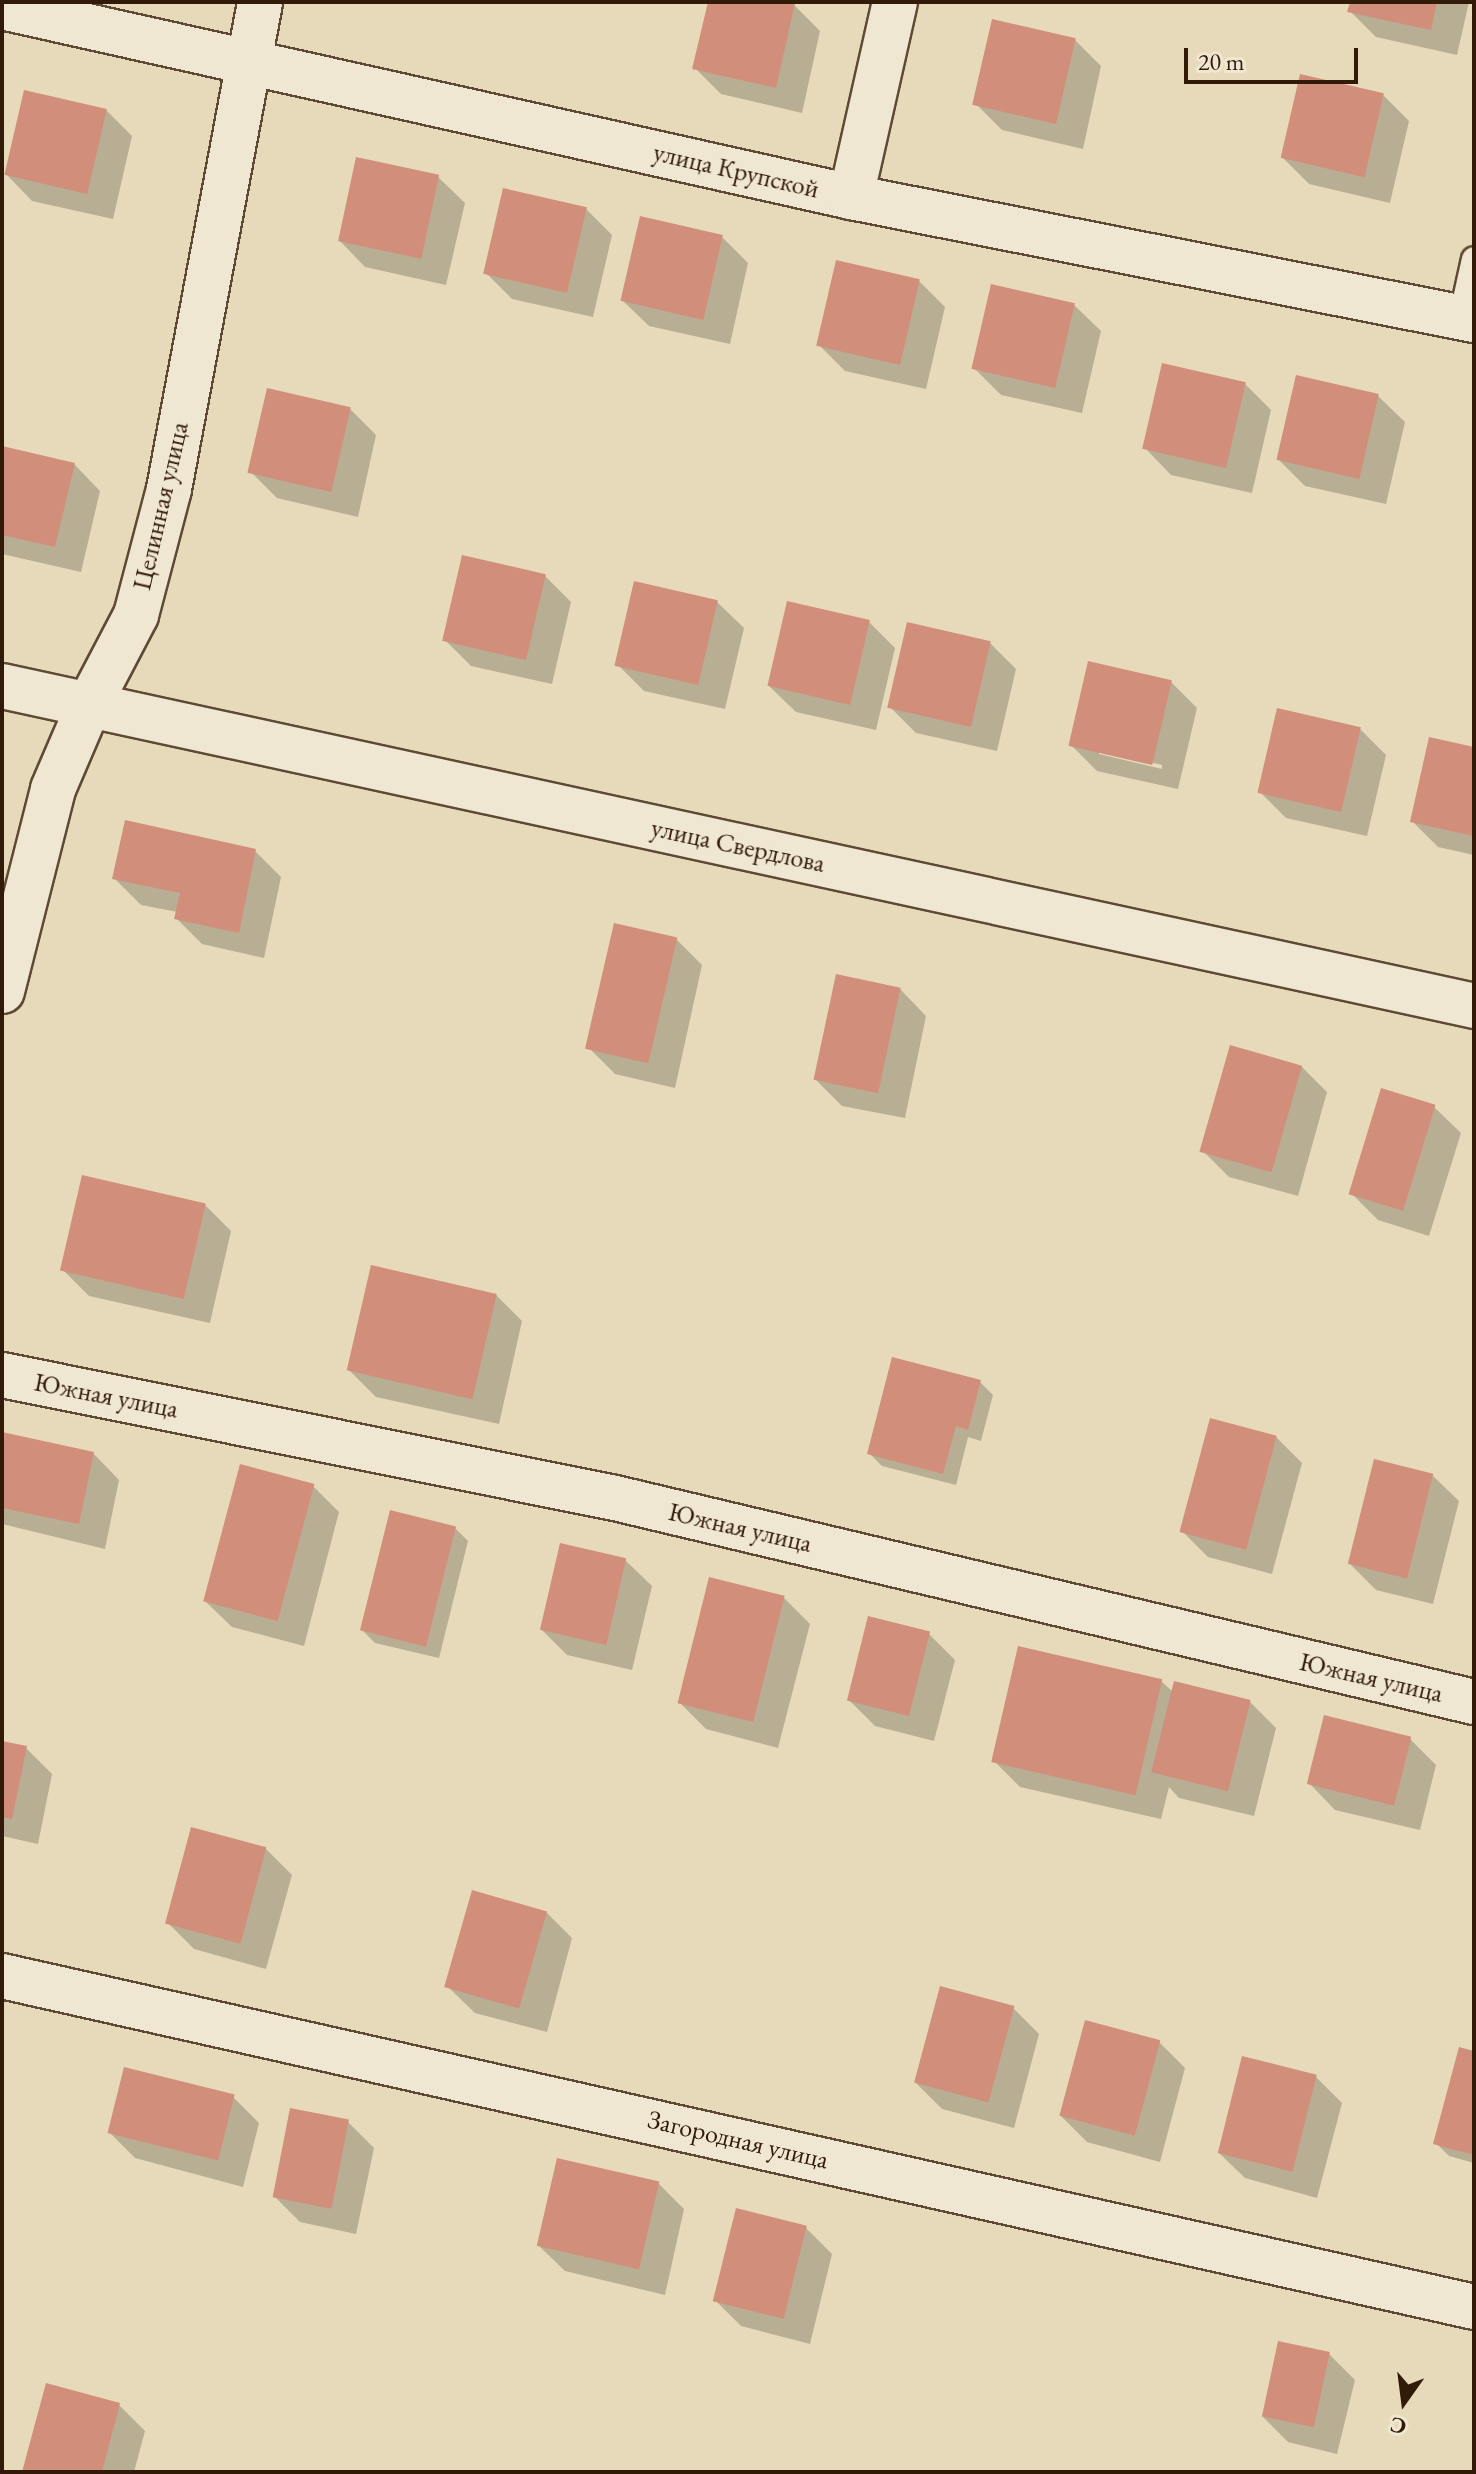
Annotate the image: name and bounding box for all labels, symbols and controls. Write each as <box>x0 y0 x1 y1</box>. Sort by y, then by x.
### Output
scale bar <box>1188 32 1362 82</box>
text: 20 m <box>1198 46 1245 77</box>
street label: улица Крупской <box>650 137 822 205</box>
street label: Целинная улица <box>127 419 195 593</box>
street label: улица Свердлова <box>648 812 828 880</box>
street label: Южная улица <box>31 1367 181 1425</box>
street label: Южная улица <box>665 1496 815 1560</box>
street label: Южная улица <box>1296 1646 1446 1710</box>
street label: Загородная улица <box>645 2104 831 2176</box>
north arrow <box>1364 2362 1444 2442</box>
text: С <box>1387 2410 1409 2442</box>

